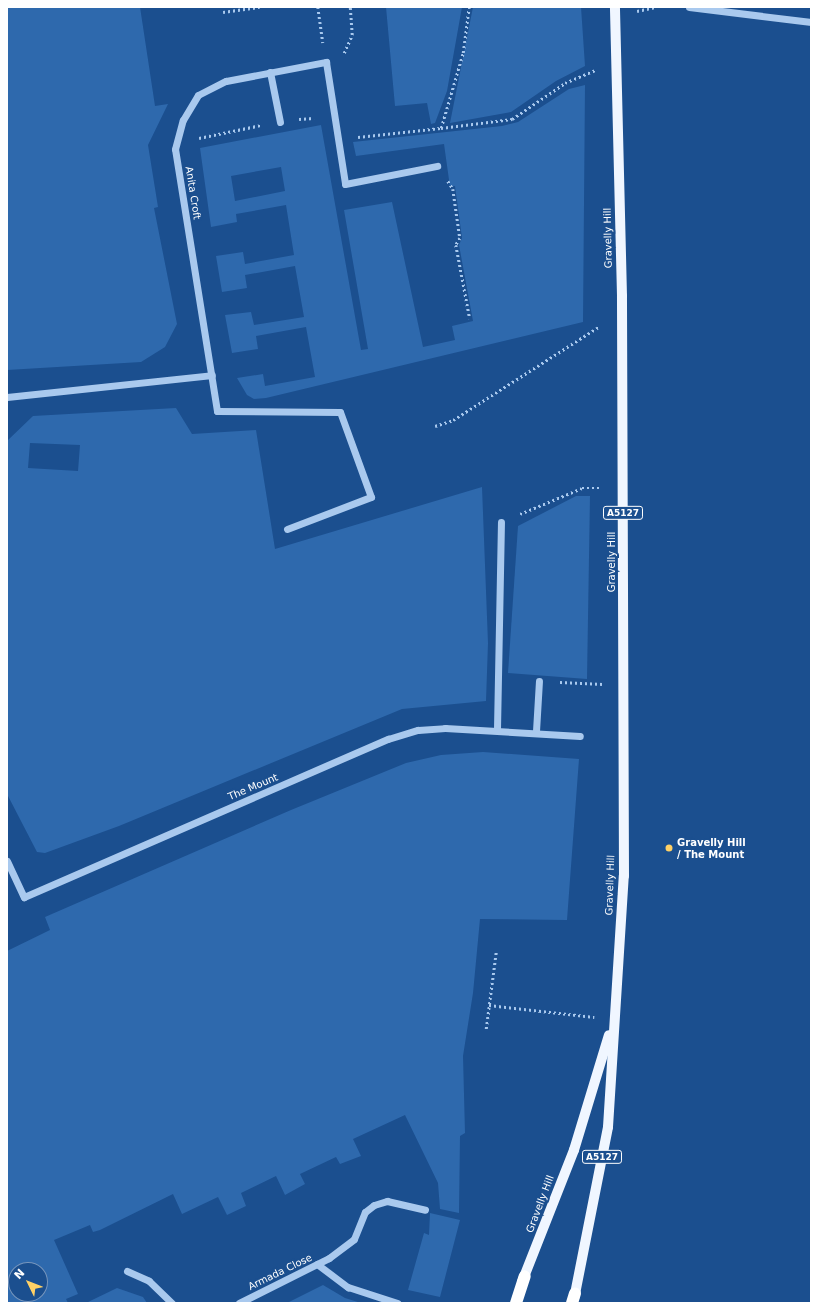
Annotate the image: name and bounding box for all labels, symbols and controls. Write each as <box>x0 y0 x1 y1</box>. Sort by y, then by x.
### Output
street label: Anita Croft <box>183 166 203 220</box>
street label: Gravelly Hill <box>601 208 615 268</box>
road number: A5127 <box>602 506 644 520</box>
street label: Gravelly Hill <box>606 532 618 592</box>
street label: The Mount <box>226 771 280 803</box>
place label: Gravelly Hill / The Mount <box>677 836 746 860</box>
marker: Gravelly Hill / The Mount <box>664 843 674 853</box>
street label: Gravelly Hill <box>603 855 617 915</box>
road number: A5127 <box>581 1150 623 1164</box>
street label: Gravelly Hill <box>524 1174 556 1234</box>
street label: Armada Close <box>246 1251 314 1293</box>
north arrow <box>8 1262 48 1302</box>
text: N <box>12 1266 27 1282</box>

